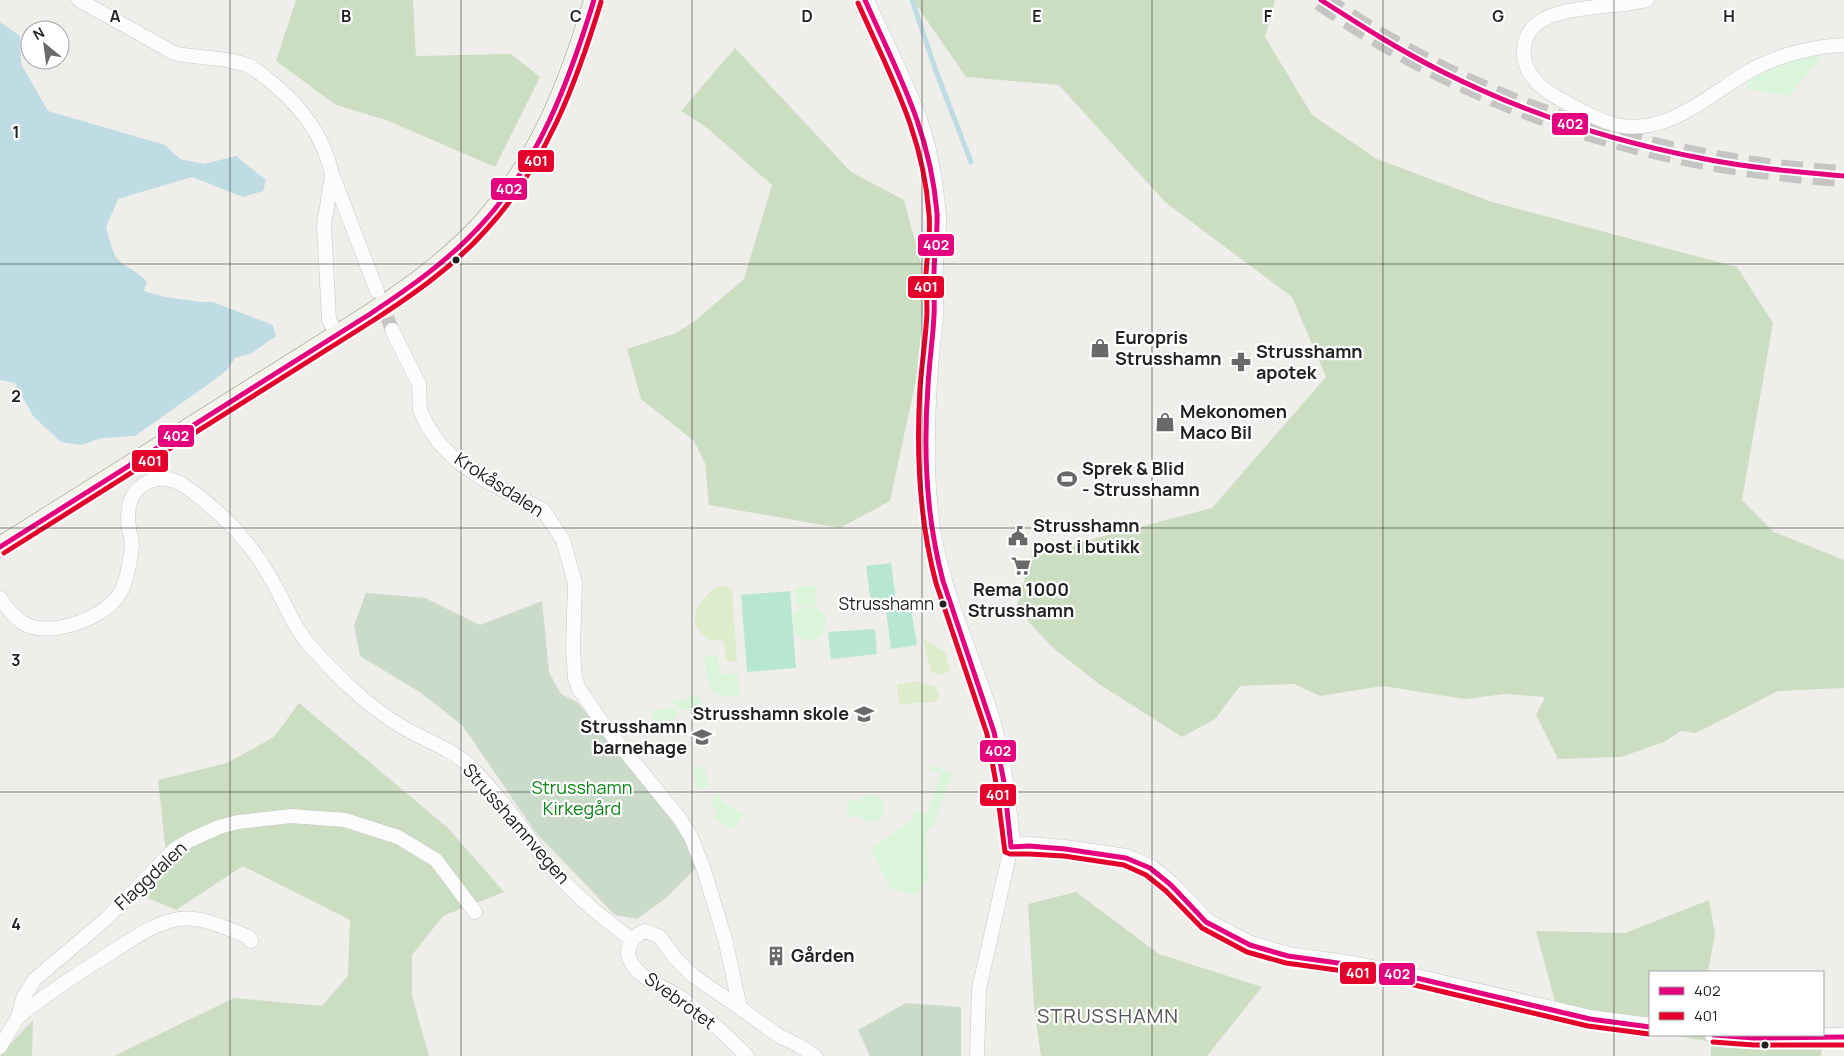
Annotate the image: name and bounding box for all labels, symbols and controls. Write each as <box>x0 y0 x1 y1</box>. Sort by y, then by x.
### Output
text: A <box>110 5 121 27</box>
text: B <box>341 5 351 27</box>
text: C <box>570 5 582 27</box>
text: D <box>801 5 813 27</box>
text: E <box>1032 5 1042 27</box>
text: F <box>1264 5 1273 27</box>
text: G <box>1492 5 1504 27</box>
text: H <box>1723 5 1735 27</box>
north arrow <box>20 20 70 70</box>
text: N <box>29 22 47 44</box>
line badge: 402 <box>1551 112 1589 136</box>
text: 402 <box>1557 114 1583 133</box>
text: 1 <box>12 121 20 143</box>
line badge: 401 <box>517 149 555 173</box>
text: 401 <box>524 151 548 170</box>
line badge: 402 <box>490 177 528 201</box>
text: 402 <box>496 179 522 198</box>
line badge: 402 <box>917 233 955 257</box>
text: 402 <box>923 235 949 254</box>
unlabelled marker <box>451 255 461 265</box>
line badge: 401 <box>907 275 945 299</box>
text: 401 <box>914 277 938 296</box>
place label: Europris Strusshamn <box>1115 325 1222 370</box>
shop icon: Europris Strusshamn <box>1089 337 1111 359</box>
place label: Strusshamn apotek <box>1256 339 1363 384</box>
pharmacy icon: Strusshamn apotek <box>1230 351 1252 373</box>
text: 2 <box>11 385 21 407</box>
place label: Mekonomen Maco Bil <box>1180 399 1287 444</box>
shop icon: Mekonomen Maco Bil <box>1154 411 1176 433</box>
line badge: 402 <box>157 424 195 448</box>
text: 402 <box>163 426 189 445</box>
street label: Krokåsdalen <box>450 446 549 522</box>
line badge: 401 <box>131 449 169 473</box>
text: 401 <box>138 451 162 470</box>
place label: Sprek & Blid - Strusshamn <box>1082 456 1200 501</box>
sports icon: Sprek & Blid - Strusshamn <box>1056 468 1078 490</box>
place label: Strusshamn post i butikk <box>1033 513 1141 558</box>
public building icon: Strusshamn post i butikk <box>1007 525 1029 547</box>
supermarket icon: Rema 1000 Strusshamn <box>1010 555 1032 577</box>
place label: Rema 1000 Strusshamn <box>968 577 1074 622</box>
place label: Strusshamn <box>839 592 934 615</box>
marker: Strusshamn <box>938 599 948 609</box>
text: 3 <box>11 649 21 671</box>
place label: Strusshamn skole <box>693 701 849 725</box>
school or university icon: Strusshamn skole <box>853 703 875 725</box>
place label: Strusshamn barnehage <box>580 714 687 759</box>
school or university icon: Strusshamn barnehage <box>691 726 713 748</box>
line badge: 402 <box>979 739 1017 763</box>
text: 402 <box>985 741 1011 760</box>
street label: Strusshamnvegen <box>458 758 576 889</box>
park label: Strusshamn Kirkegård <box>531 775 633 820</box>
line badge: 401 <box>979 783 1017 807</box>
text: 401 <box>986 785 1010 804</box>
street label: Flaggdalen <box>109 836 192 915</box>
text: 4 <box>11 913 21 935</box>
place label: Gården <box>791 943 854 967</box>
building icon: Gården <box>765 945 787 967</box>
line badge: 401 <box>1339 961 1377 985</box>
line badge: 402 <box>1378 962 1416 986</box>
text: 401 <box>1346 963 1370 982</box>
text: 402 <box>1384 964 1410 983</box>
street label: Svebrotet <box>640 966 721 1034</box>
legend <box>1649 971 1824 1036</box>
text: 402 <box>1694 980 1721 1001</box>
district label: STRUSSHAMN <box>1037 1002 1179 1029</box>
text: 401 <box>1694 1005 1718 1026</box>
unlabelled marker <box>1760 1040 1770 1050</box>

